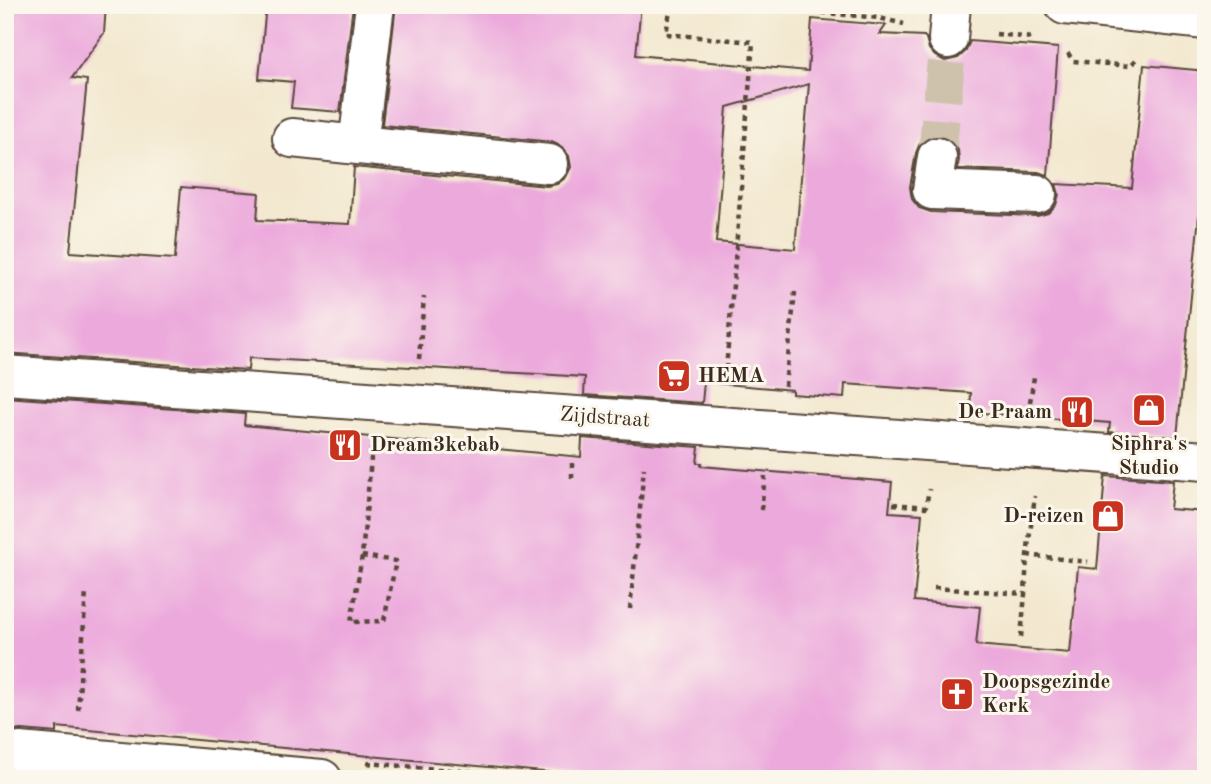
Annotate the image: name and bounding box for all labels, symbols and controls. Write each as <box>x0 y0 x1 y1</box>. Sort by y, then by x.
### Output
supermarket icon: HEMA <box>655 357 693 395</box>
place label: HEMA <box>698 366 764 387</box>
shop icon: Siphra's Studio <box>1130 391 1168 429</box>
restaurant icon: De Praam <box>1058 393 1096 431</box>
place label: De Praam <box>958 402 1052 423</box>
street label: Zijdstraat <box>559 404 651 432</box>
restaurant icon: Dream3kebab <box>326 426 364 464</box>
place label: Siphra's Studio <box>1111 434 1187 479</box>
place label: Dream3kebab <box>370 435 500 456</box>
shop icon: D-reizen <box>1089 497 1127 535</box>
place label: D-reizen <box>1003 506 1084 527</box>
place label: Doopsgezinde Kerk <box>982 672 1110 717</box>
church icon: Doopsgezinde Kerk <box>938 675 976 713</box>

